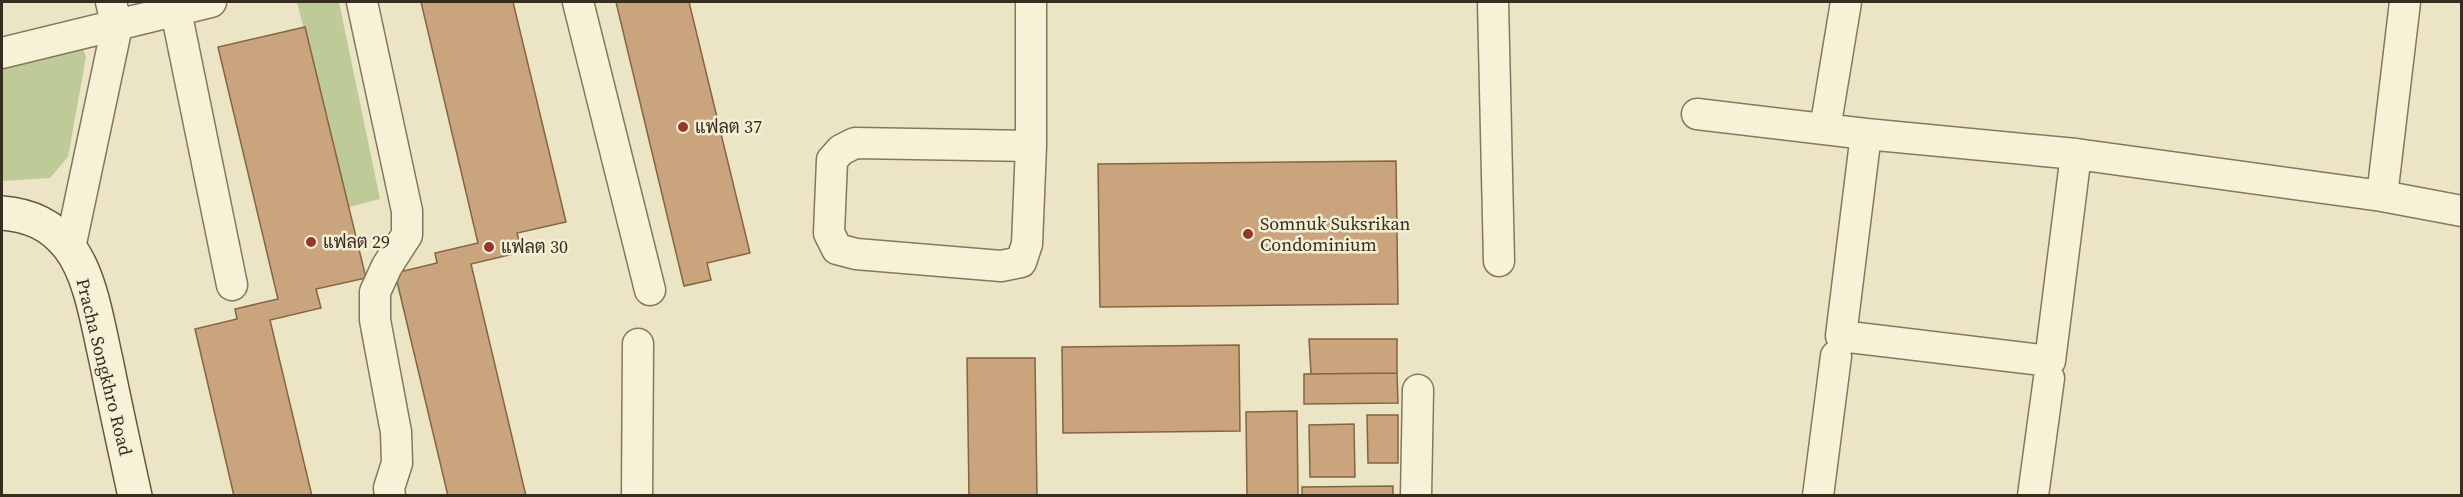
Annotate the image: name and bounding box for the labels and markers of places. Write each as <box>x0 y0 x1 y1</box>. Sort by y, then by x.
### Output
place label: แฟลต 37 <box>695 114 762 139</box>
marker: แฟลต 37 <box>676 120 690 134</box>
place label: Somnuk Suksrikan Condominium <box>1260 211 1411 257</box>
marker: Somnuk Suksrikan Condominium <box>1241 227 1255 241</box>
place label: แฟลต 29 <box>323 229 390 254</box>
place label: แฟลต 30 <box>501 234 568 259</box>
marker: แฟลต 29 <box>304 235 318 249</box>
marker: แฟลต 30 <box>482 240 496 254</box>

